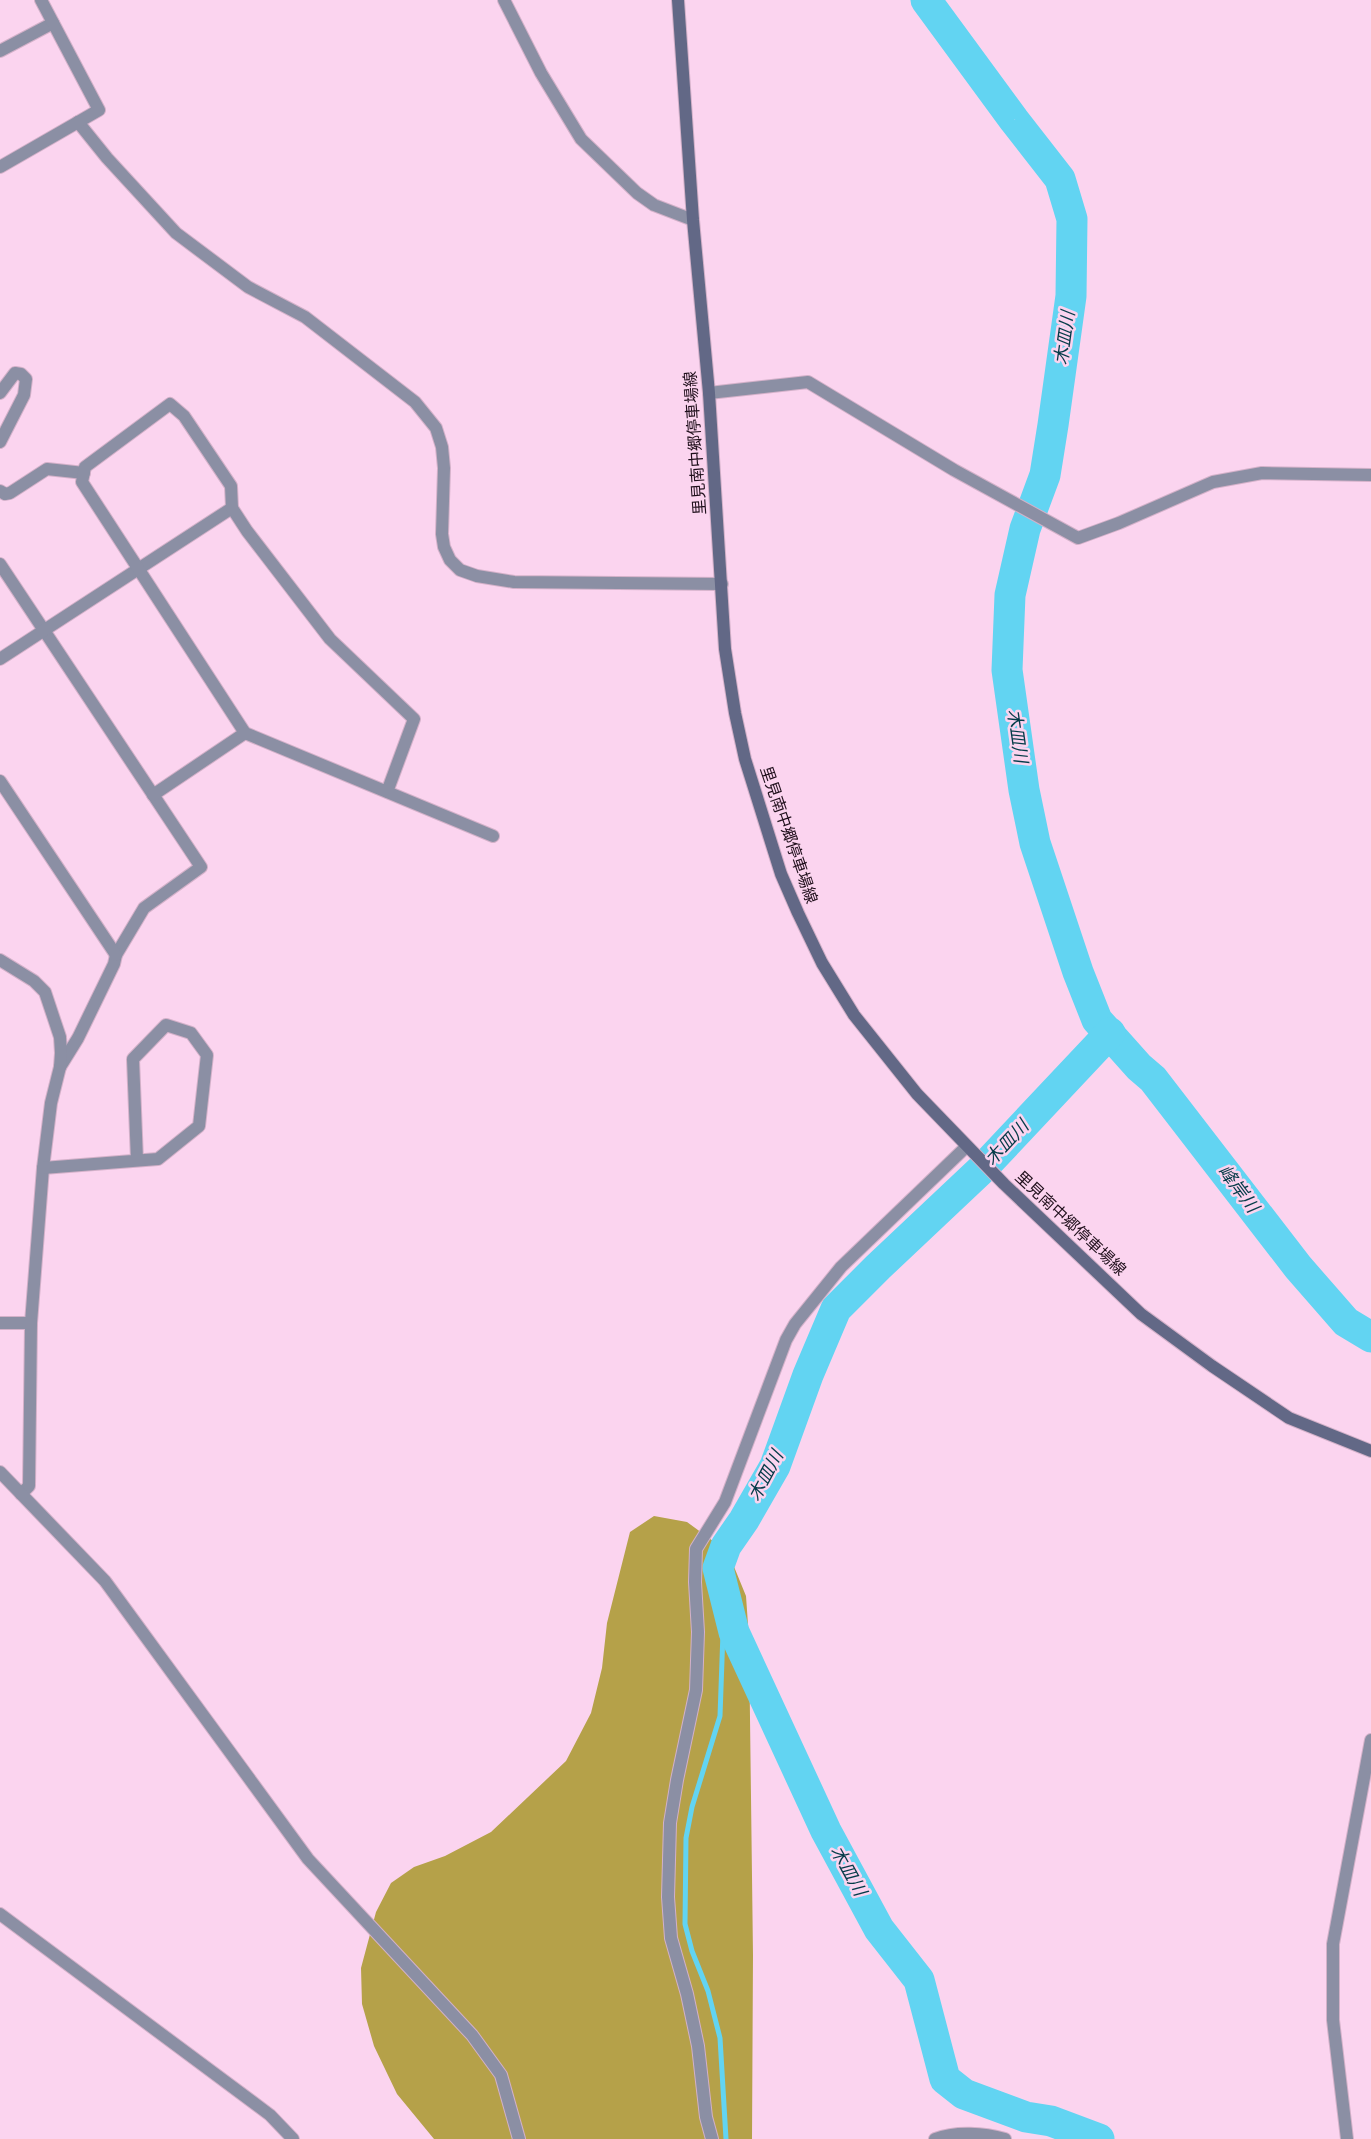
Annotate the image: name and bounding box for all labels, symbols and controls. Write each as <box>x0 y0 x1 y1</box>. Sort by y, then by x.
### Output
water label: 木皿川 <box>1051 308 1079 366</box>
street label: 里見南中郷停車場線 <box>682 371 710 515</box>
water label: 木皿川 <box>1003 708 1031 766</box>
street label: 里見南中郷停車場線 <box>756 764 820 906</box>
water label: 木皿川 <box>981 1115 1034 1170</box>
water label: 峰岸川 <box>1213 1161 1264 1218</box>
street label: 里見南中郷停車場線 <box>1011 1168 1129 1280</box>
water label: 木皿川 <box>744 1445 789 1505</box>
water label: 木皿川 <box>826 1842 871 1901</box>

